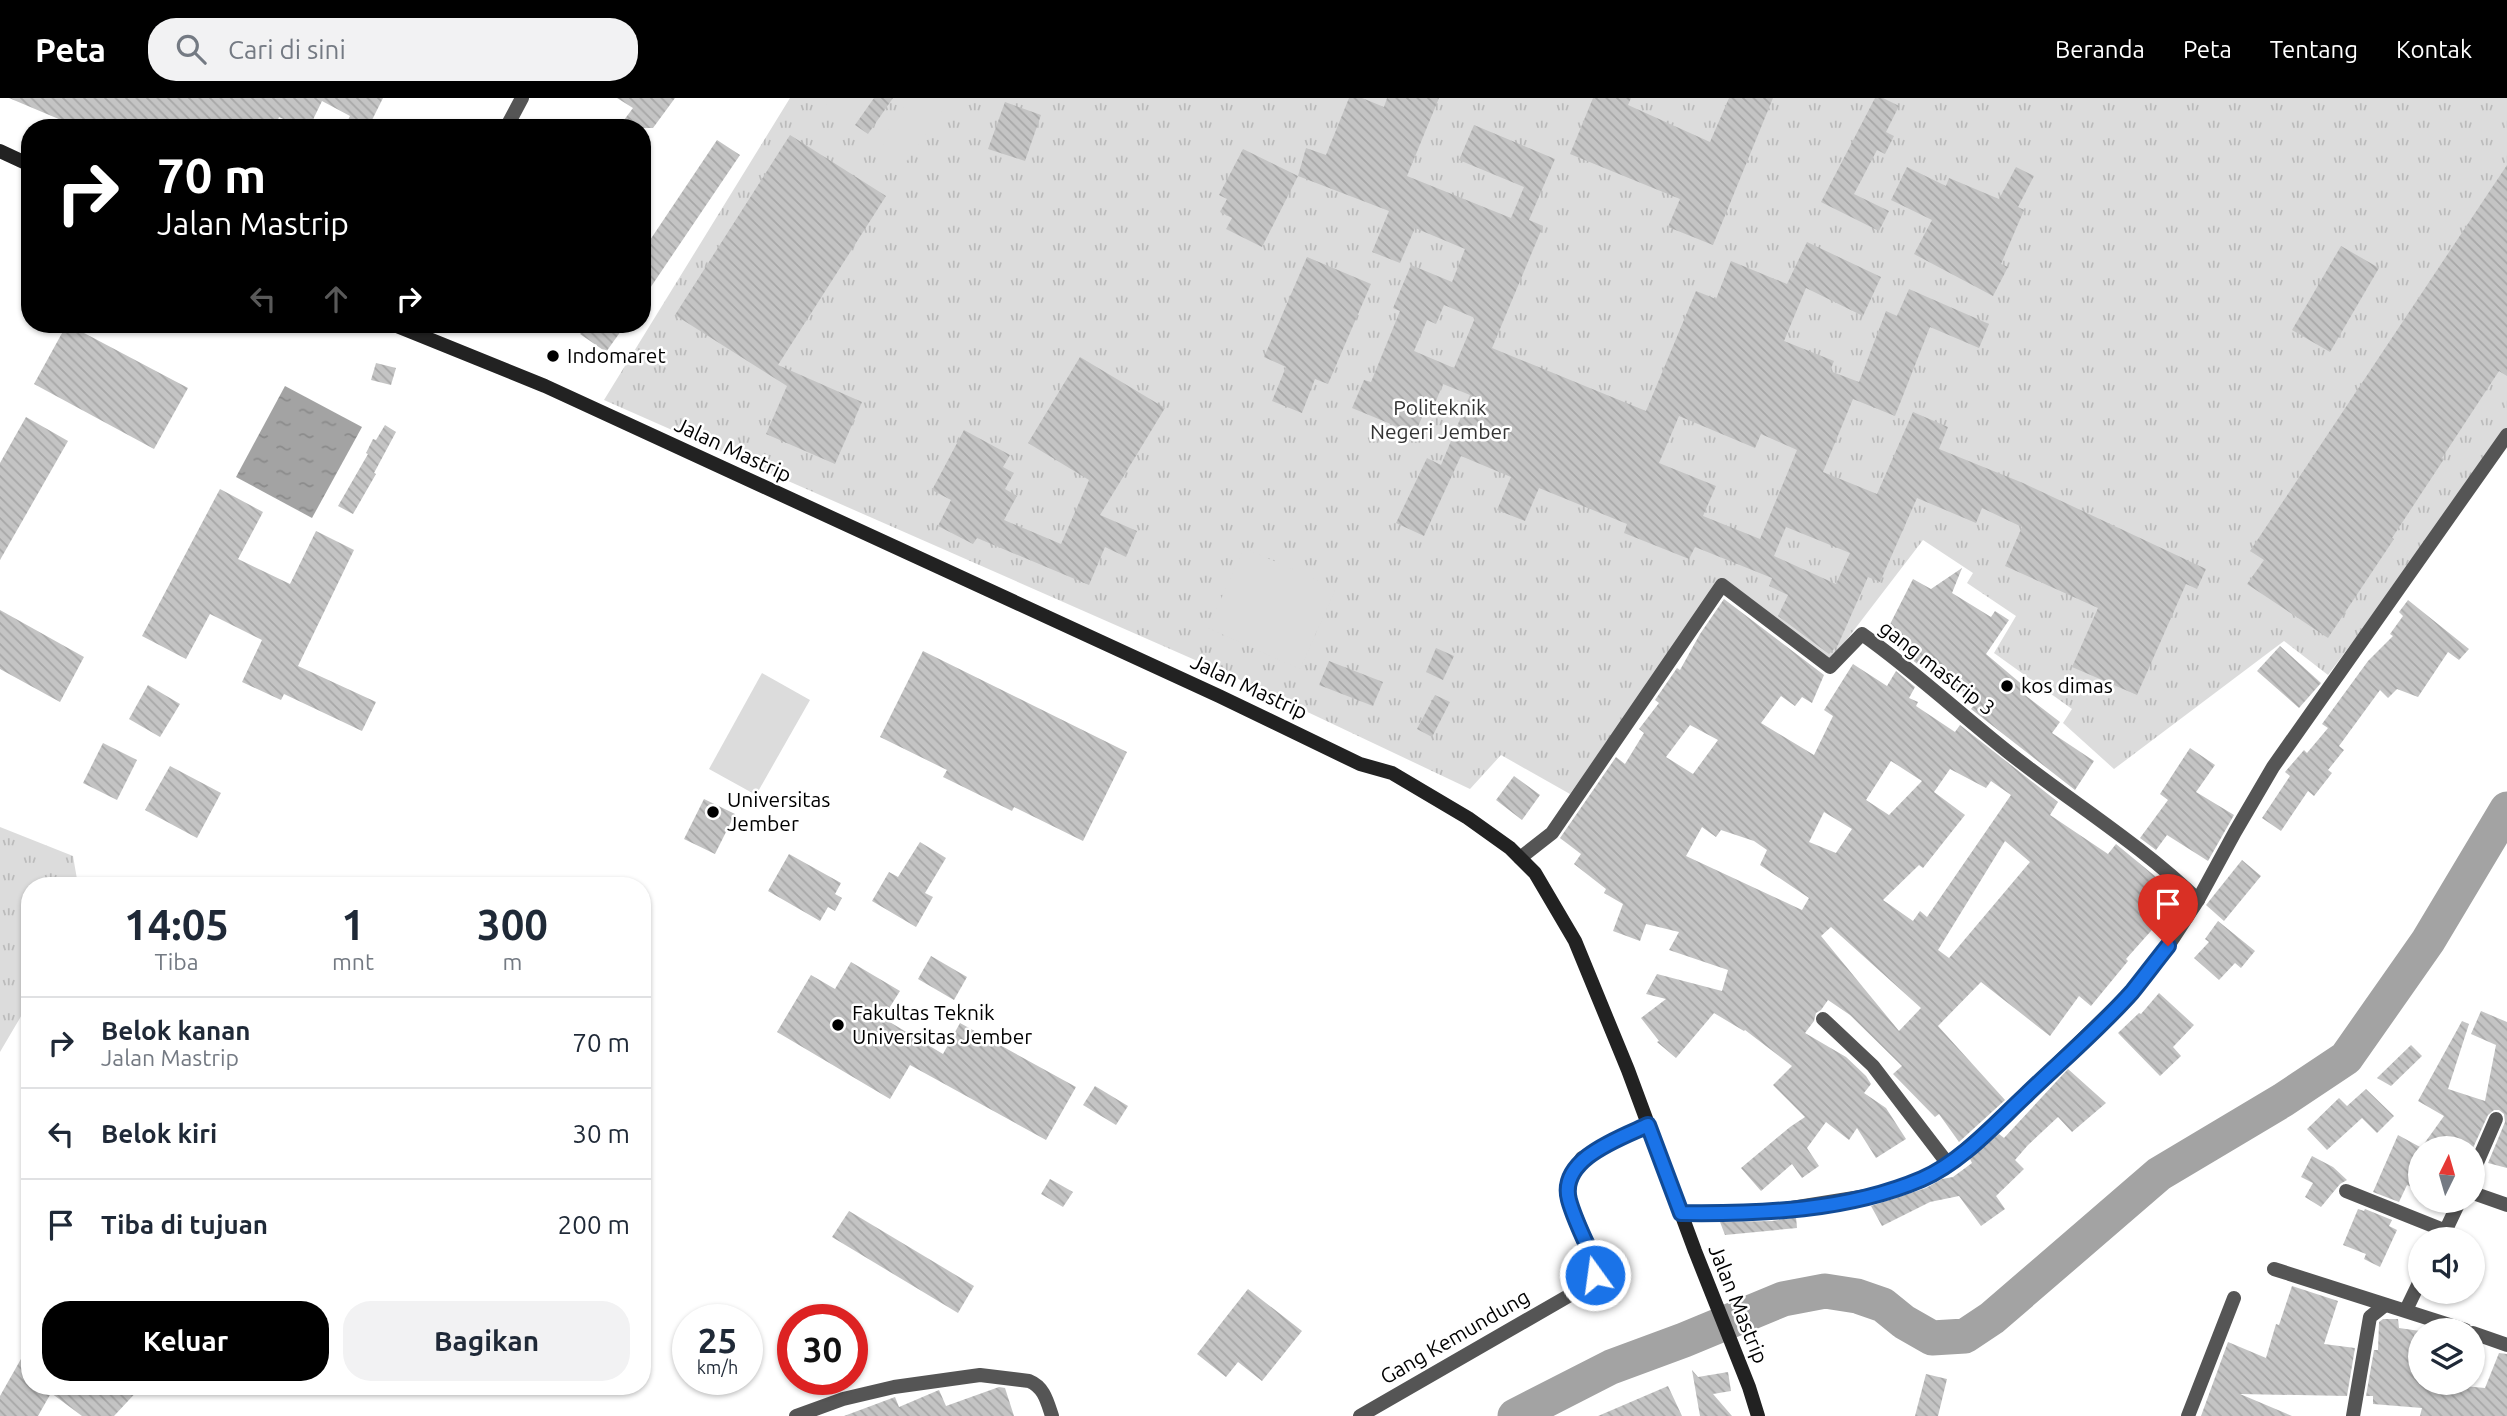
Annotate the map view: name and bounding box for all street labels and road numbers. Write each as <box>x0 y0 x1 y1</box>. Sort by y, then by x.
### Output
street label: Jalan Mastrip <box>671 412 796 487</box>
street label: gang mastrip 3 <box>1875 615 2000 720</box>
street label: Jalan Mastrip <box>1187 649 1312 724</box>
street label: Jalan Mastrip <box>1704 1241 1774 1367</box>
street label: Gang Kemundung <box>1376 1284 1533 1389</box>

